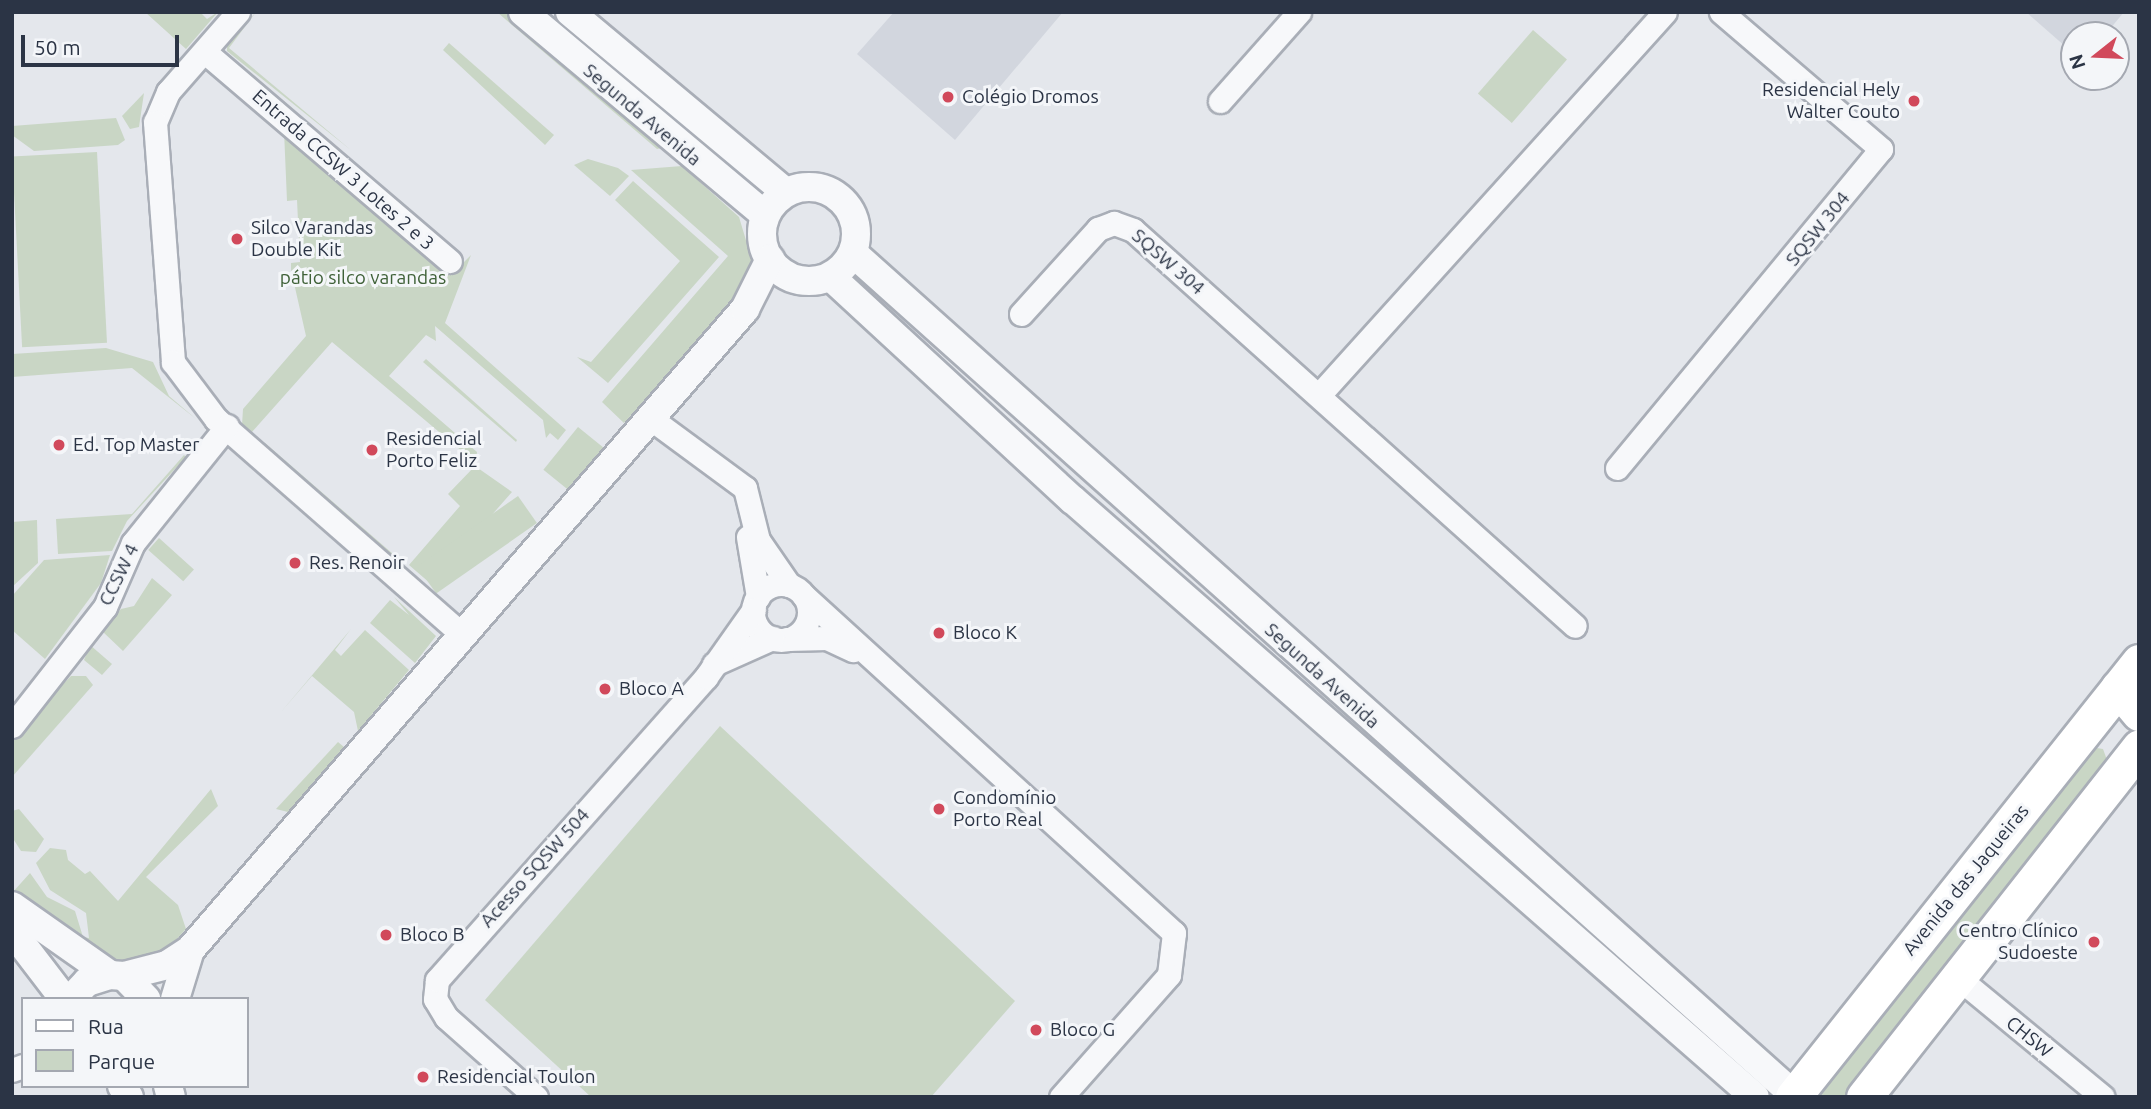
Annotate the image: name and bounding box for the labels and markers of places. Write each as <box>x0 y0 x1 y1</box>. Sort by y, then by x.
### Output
place label: Residencial Hely Walter Couto <box>1762 79 1900 123</box>
place label: Colégio Dromos <box>962 86 1099 108</box>
marker: Colégio Dromos <box>940 89 956 105</box>
marker: Residencial Hely Walter Couto <box>1906 93 1922 109</box>
place label: Silco Varandas Double Kit <box>251 217 373 261</box>
marker: Silco Varandas Double Kit <box>229 231 245 247</box>
place label: Residencial Porto Feliz <box>386 428 482 472</box>
place label: Ed. Top Master <box>73 434 200 456</box>
marker: Ed. Top Master <box>51 437 67 453</box>
marker: Residencial Porto Feliz <box>364 442 380 458</box>
place label: Res. Renoir <box>309 552 405 574</box>
marker: Res. Renoir <box>287 555 303 571</box>
place label: Bloco K <box>953 622 1017 644</box>
marker: Bloco K <box>931 625 947 641</box>
place label: Bloco A <box>619 678 684 700</box>
marker: Bloco A <box>597 681 613 697</box>
place label: Condomínio Porto Real <box>953 787 1056 831</box>
marker: Condomínio Porto Real <box>931 801 947 817</box>
place label: Centro Clínico Sudoeste <box>1958 920 2078 964</box>
place label: Bloco B <box>400 924 464 946</box>
marker: Bloco B <box>378 927 394 943</box>
marker: Centro Clínico Sudoeste <box>2084 932 2104 952</box>
place label: Bloco G <box>1050 1019 1115 1041</box>
marker: Bloco G <box>1028 1022 1044 1038</box>
place label: Residencial Toulon <box>437 1066 596 1088</box>
marker: Residencial Toulon <box>415 1069 431 1085</box>

